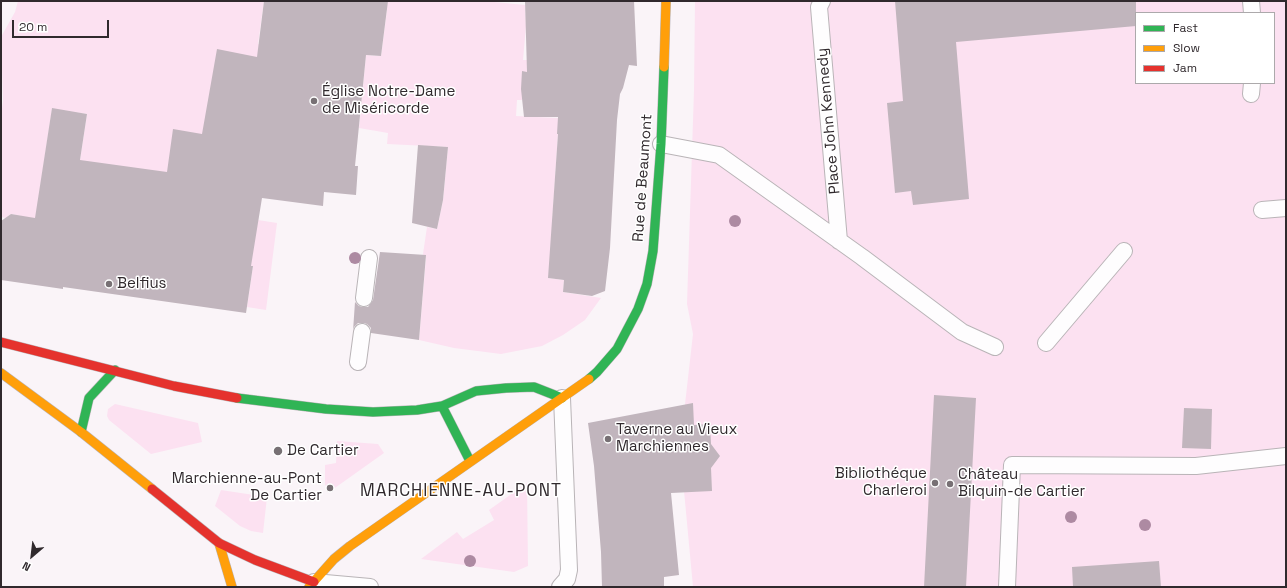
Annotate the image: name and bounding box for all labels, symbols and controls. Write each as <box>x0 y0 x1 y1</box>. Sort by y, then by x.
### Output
scale bar <box>14 12 111 38</box>
legend <box>1135 12 1275 84</box>
text: 20 m <box>19 19 47 35</box>
text: Fast <box>1173 20 1198 36</box>
text: Slow <box>1173 40 1200 56</box>
street label: Place John Kennedy <box>814 47 844 195</box>
text: Jam <box>1173 60 1197 76</box>
place label: Église Notre-Dame de Miséricorde <box>322 83 455 118</box>
marker: Église Notre-Dame de Miséricorde <box>309 96 319 106</box>
street label: Rue de Beaumont <box>630 113 656 243</box>
place label: Belfius <box>117 275 166 293</box>
marker: Belfius <box>104 279 114 289</box>
place label: Taverne au Vieux Marchiennes <box>616 421 737 456</box>
marker: Taverne au Vieux Marchiennes <box>603 434 613 444</box>
place label: De Cartier <box>287 442 359 460</box>
marker: De Cartier <box>272 445 284 457</box>
place label: Bibliothéque Charleroi <box>835 465 927 500</box>
place label: Château Bilquin-de Cartier <box>958 466 1085 501</box>
place label: Marchienne-au-Pont De Cartier <box>172 470 322 505</box>
marker: Bibliothéque Charleroi <box>930 478 940 488</box>
marker: Château Bilquin-de Cartier <box>945 479 955 489</box>
district label: MARCHIENNE-AU-PONT <box>360 481 562 501</box>
marker: Marchienne-au-Pont De Cartier <box>325 483 335 493</box>
north arrow <box>12 536 52 576</box>
text: N <box>20 559 33 575</box>

